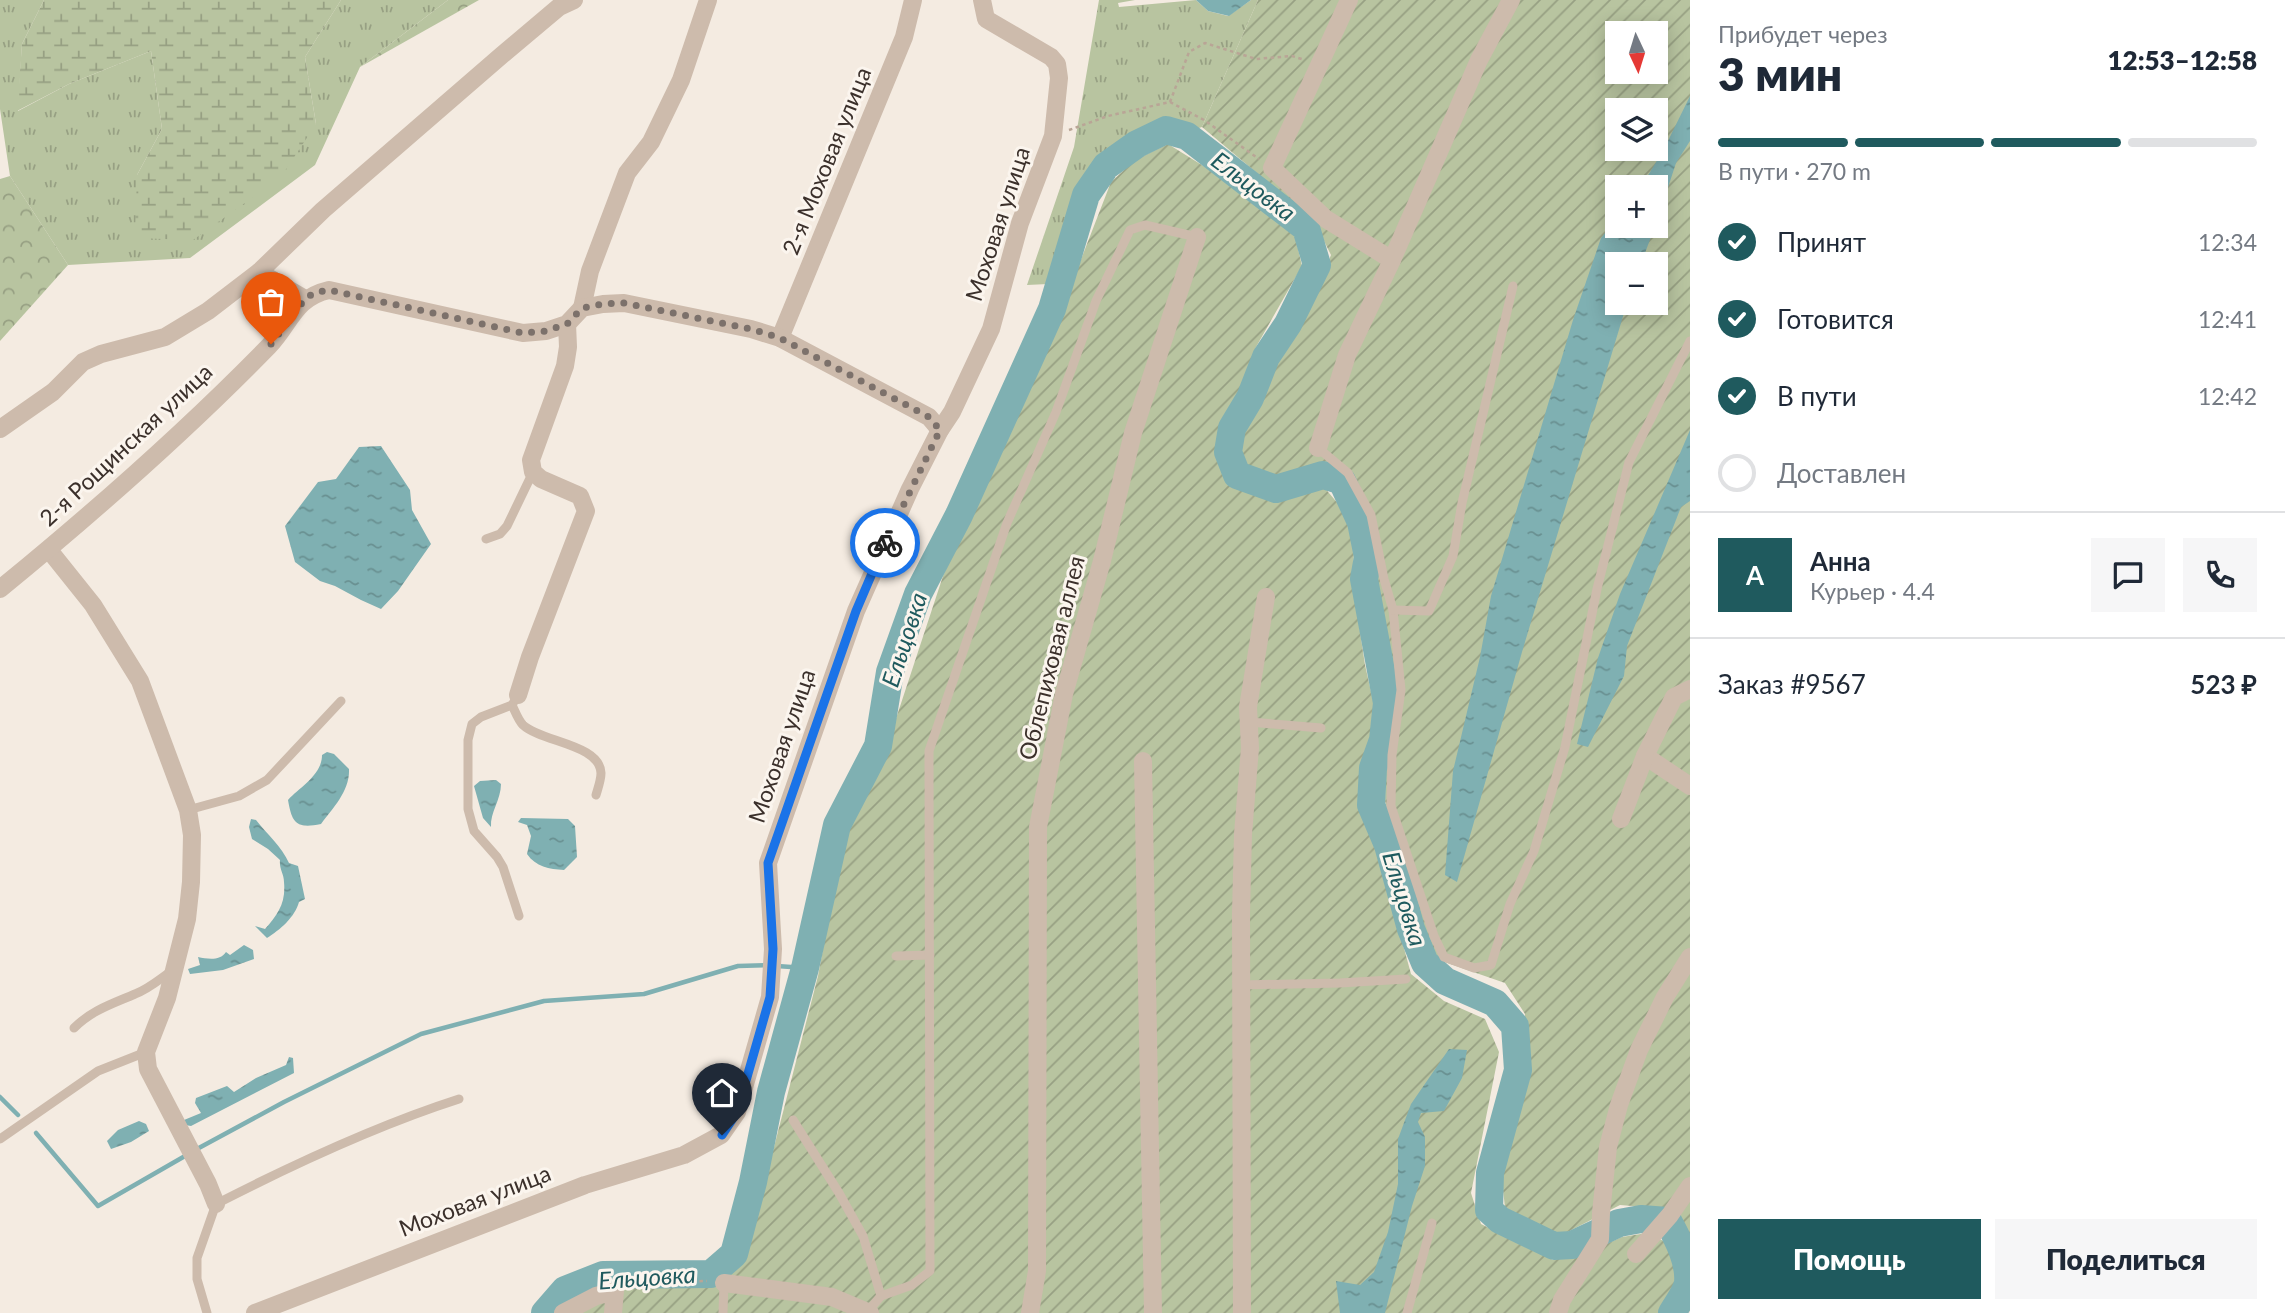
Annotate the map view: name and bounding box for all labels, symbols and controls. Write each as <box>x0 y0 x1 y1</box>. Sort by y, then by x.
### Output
text: Прибудет через <box>1718 20 1888 48</box>
north arrow <box>1605 21 1668 84</box>
map controls <box>1605 21 1668 315</box>
text: 12:53–12:58 <box>2107 44 2257 76</box>
text: 3 мин <box>1718 46 1842 101</box>
street label: 2-я Моховая улица <box>776 63 876 258</box>
button: layers <box>1605 98 1668 161</box>
street label: Моховая улица <box>959 143 1035 304</box>
water label: Ельцовка <box>1206 145 1302 227</box>
text: В пути · 270 m <box>1718 157 1871 185</box>
button: + <box>1605 175 1668 238</box>
icon: check <box>1718 223 1756 261</box>
text: Принят <box>1777 226 1866 258</box>
text: 12:34 <box>2198 228 2257 256</box>
button: − <box>1605 252 1668 315</box>
pin <box>241 272 301 344</box>
icon: bag <box>252 283 290 321</box>
icon: check <box>1718 300 1756 338</box>
text: Готовится <box>1777 303 1894 335</box>
text: 12:41 <box>2198 305 2257 333</box>
street label: 2-я Рощинская улица <box>33 357 217 532</box>
icon: check <box>1718 377 1756 415</box>
text: В пути <box>1777 380 1857 412</box>
text: 12:42 <box>2198 382 2257 410</box>
text: Доставлен <box>1777 457 1906 489</box>
courier <box>850 508 920 578</box>
icon: bike <box>866 524 904 562</box>
button: chat <box>2091 538 2165 612</box>
button: phone <box>2183 538 2257 612</box>
text: Анна <box>1810 545 1871 577</box>
street label: Облепиховая аллея <box>1012 553 1090 763</box>
text: А <box>1746 559 1764 591</box>
text: Курьер · 4.4 <box>1810 577 1935 605</box>
water label: Ельцовка <box>875 589 932 690</box>
street label: Моховая улица <box>742 665 820 826</box>
text: Заказ #9567 <box>1718 668 1866 700</box>
text: 523 ₽ <box>2190 668 2257 700</box>
water label: Ельцовка <box>1377 848 1434 949</box>
pin <box>692 1063 752 1135</box>
icon: home <box>703 1074 741 1112</box>
street label: Моховая улица <box>395 1158 555 1242</box>
button: Помощь <box>1718 1219 1981 1299</box>
button: Поделиться <box>1995 1219 2257 1299</box>
water label: Ельцовка <box>597 1259 696 1294</box>

